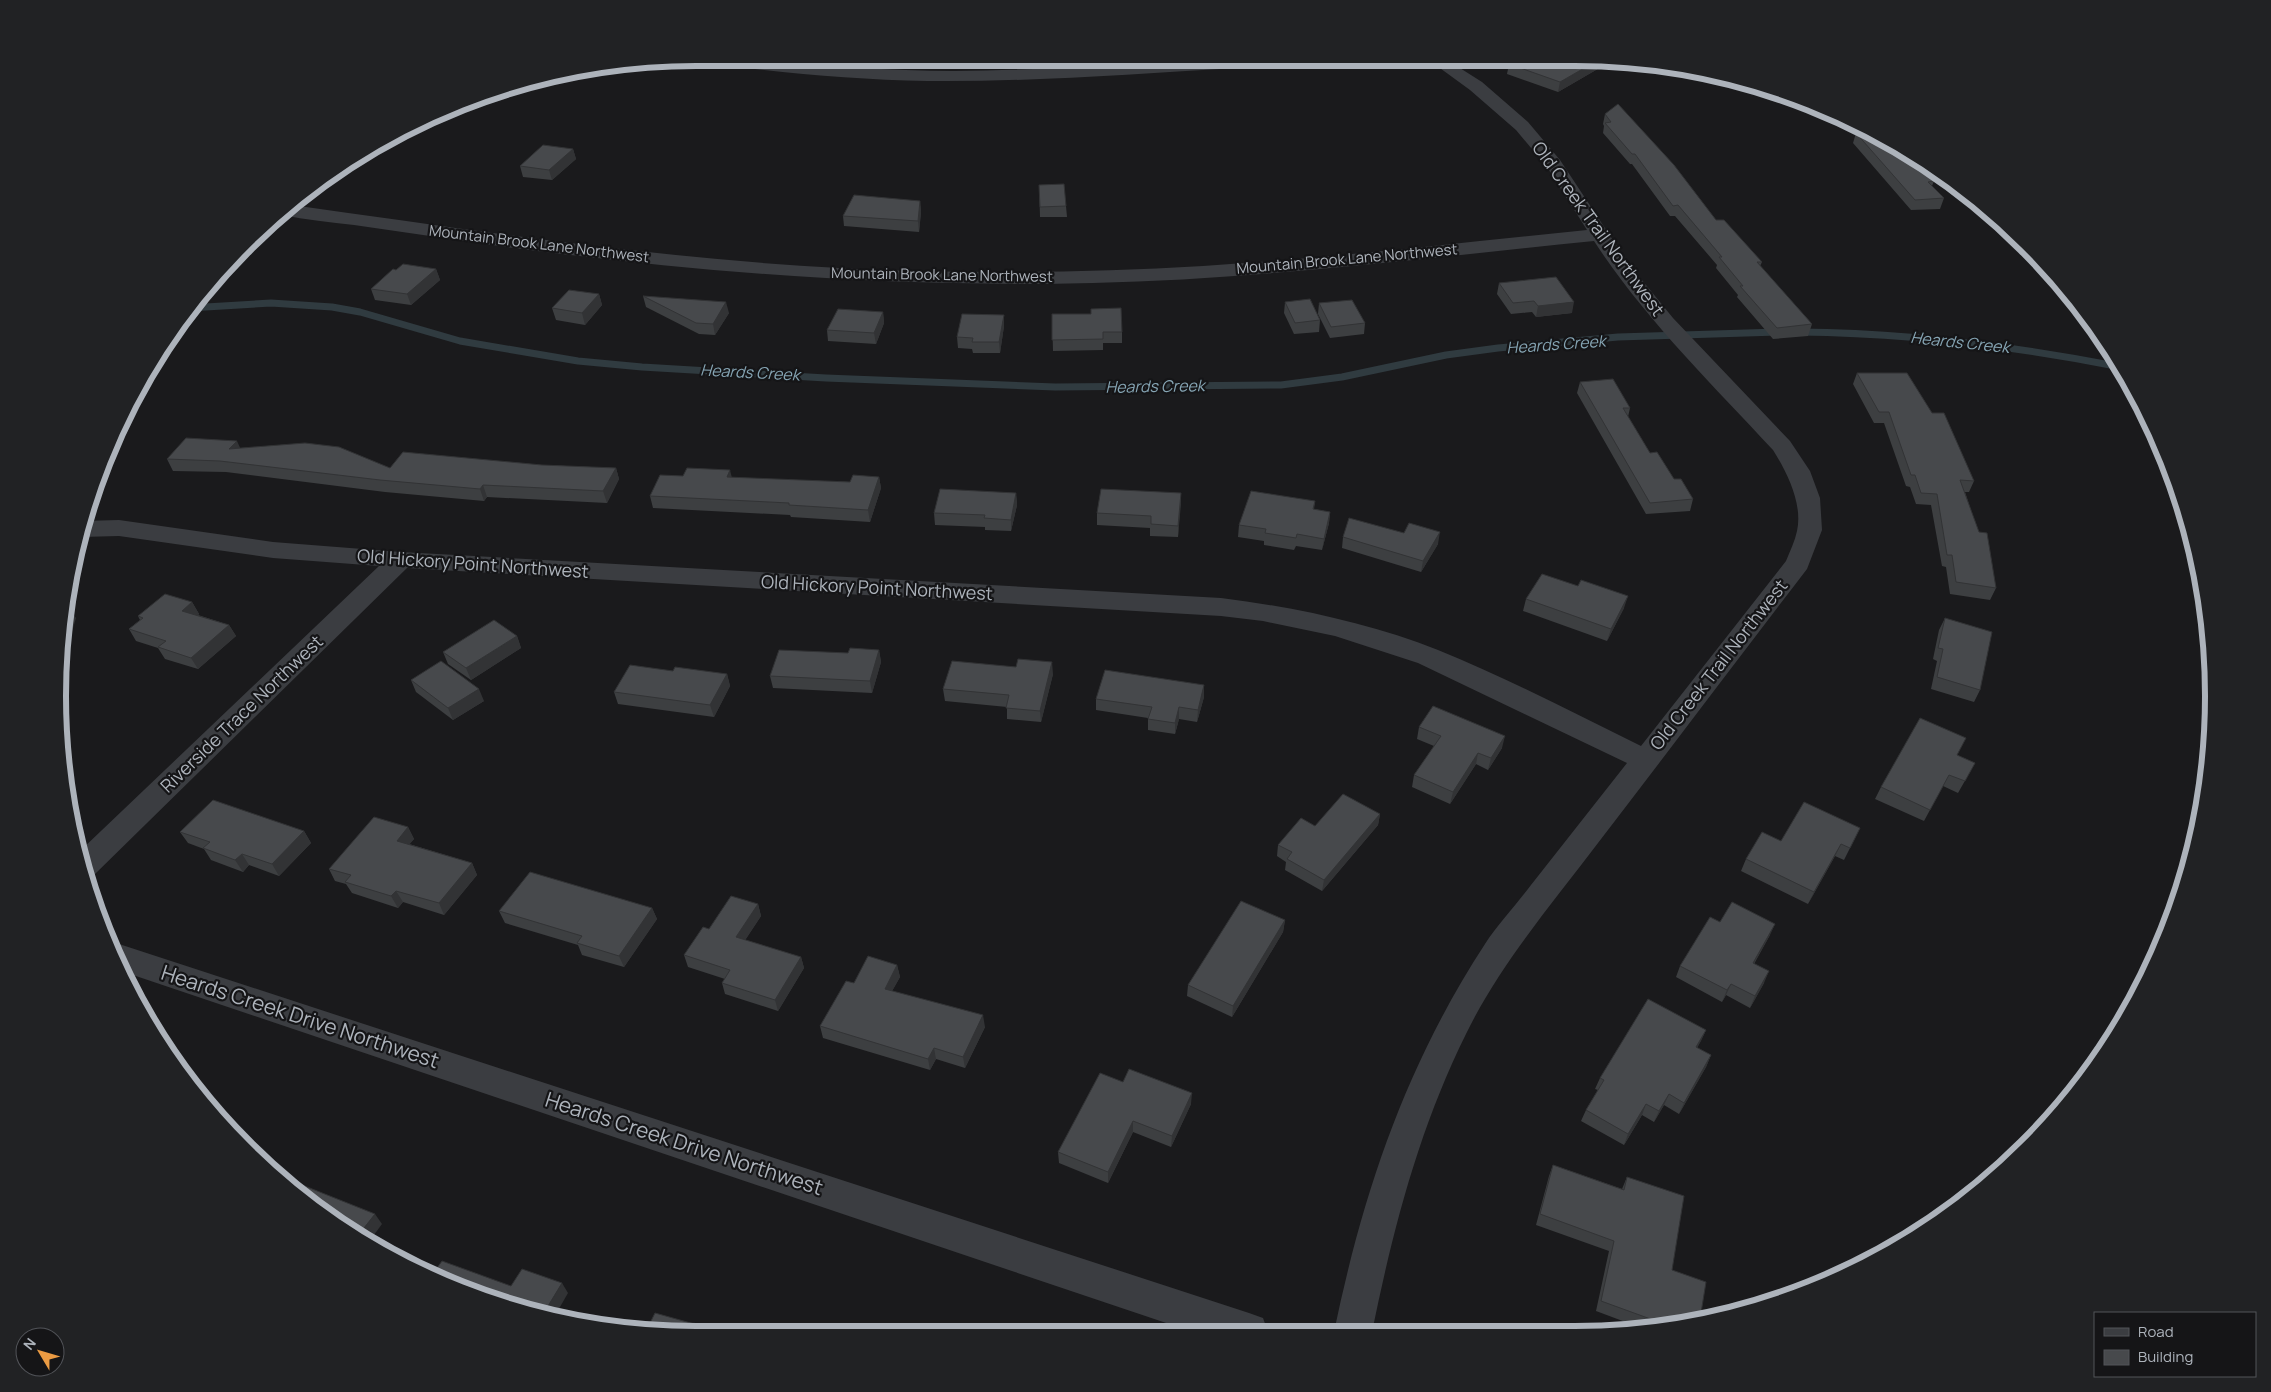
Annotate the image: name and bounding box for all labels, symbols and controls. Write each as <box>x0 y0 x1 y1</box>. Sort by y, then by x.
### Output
street label: Old Creek Trail Northwest <box>1527 136 1670 321</box>
street label: Mountain Brook Lane Northwest <box>428 220 650 267</box>
street label: Mountain Brook Lane Northwest <box>1236 238 1458 279</box>
street label: Mountain Brook Lane Northwest <box>831 262 1053 287</box>
water label: Heards Creek <box>1909 326 2013 358</box>
water label: Heards Creek <box>1506 329 1608 358</box>
water label: Heards Creek <box>700 358 802 386</box>
water label: Heards Creek <box>1105 374 1207 398</box>
street label: Old Hickory Point Northwest <box>357 543 590 583</box>
street label: Old Hickory Point Northwest <box>761 569 994 605</box>
street label: Old Creek Trail Northwest <box>1644 574 1792 755</box>
street label: Riverside Trace Northwest <box>155 629 328 797</box>
street label: Heards Creek Drive Northwest <box>158 958 443 1074</box>
street label: Heards Creek Drive Northwest <box>542 1085 827 1201</box>
legend <box>2094 1312 2256 1377</box>
text: Road <box>2138 1321 2174 1342</box>
north arrow <box>15 1327 65 1377</box>
text: N <box>19 1334 40 1354</box>
text: Building <box>2138 1346 2193 1367</box>

